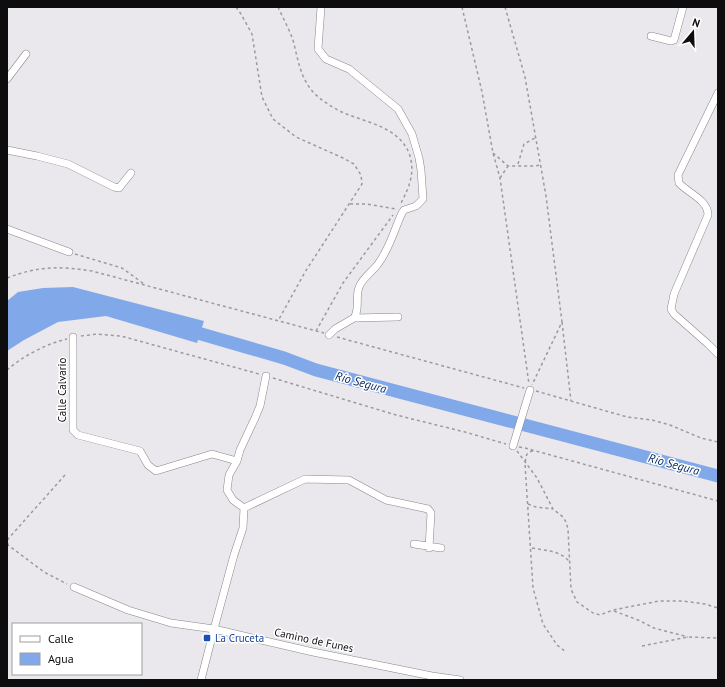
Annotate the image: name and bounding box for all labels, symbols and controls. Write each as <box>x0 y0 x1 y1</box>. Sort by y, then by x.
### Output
north arrow <box>673 12 713 52</box>
text: N <box>691 15 702 30</box>
street label: Calle Calvario <box>55 358 69 422</box>
water label: Río Segura <box>334 368 388 396</box>
water label: Río Segura <box>647 450 701 478</box>
legend <box>12 623 142 675</box>
street label: Camino de Funes <box>273 625 355 655</box>
text: Calle <box>48 631 74 646</box>
place label: La Cruceta <box>215 631 264 645</box>
marker: La Cruceta <box>202 633 212 643</box>
text: Agua <box>48 651 74 666</box>

